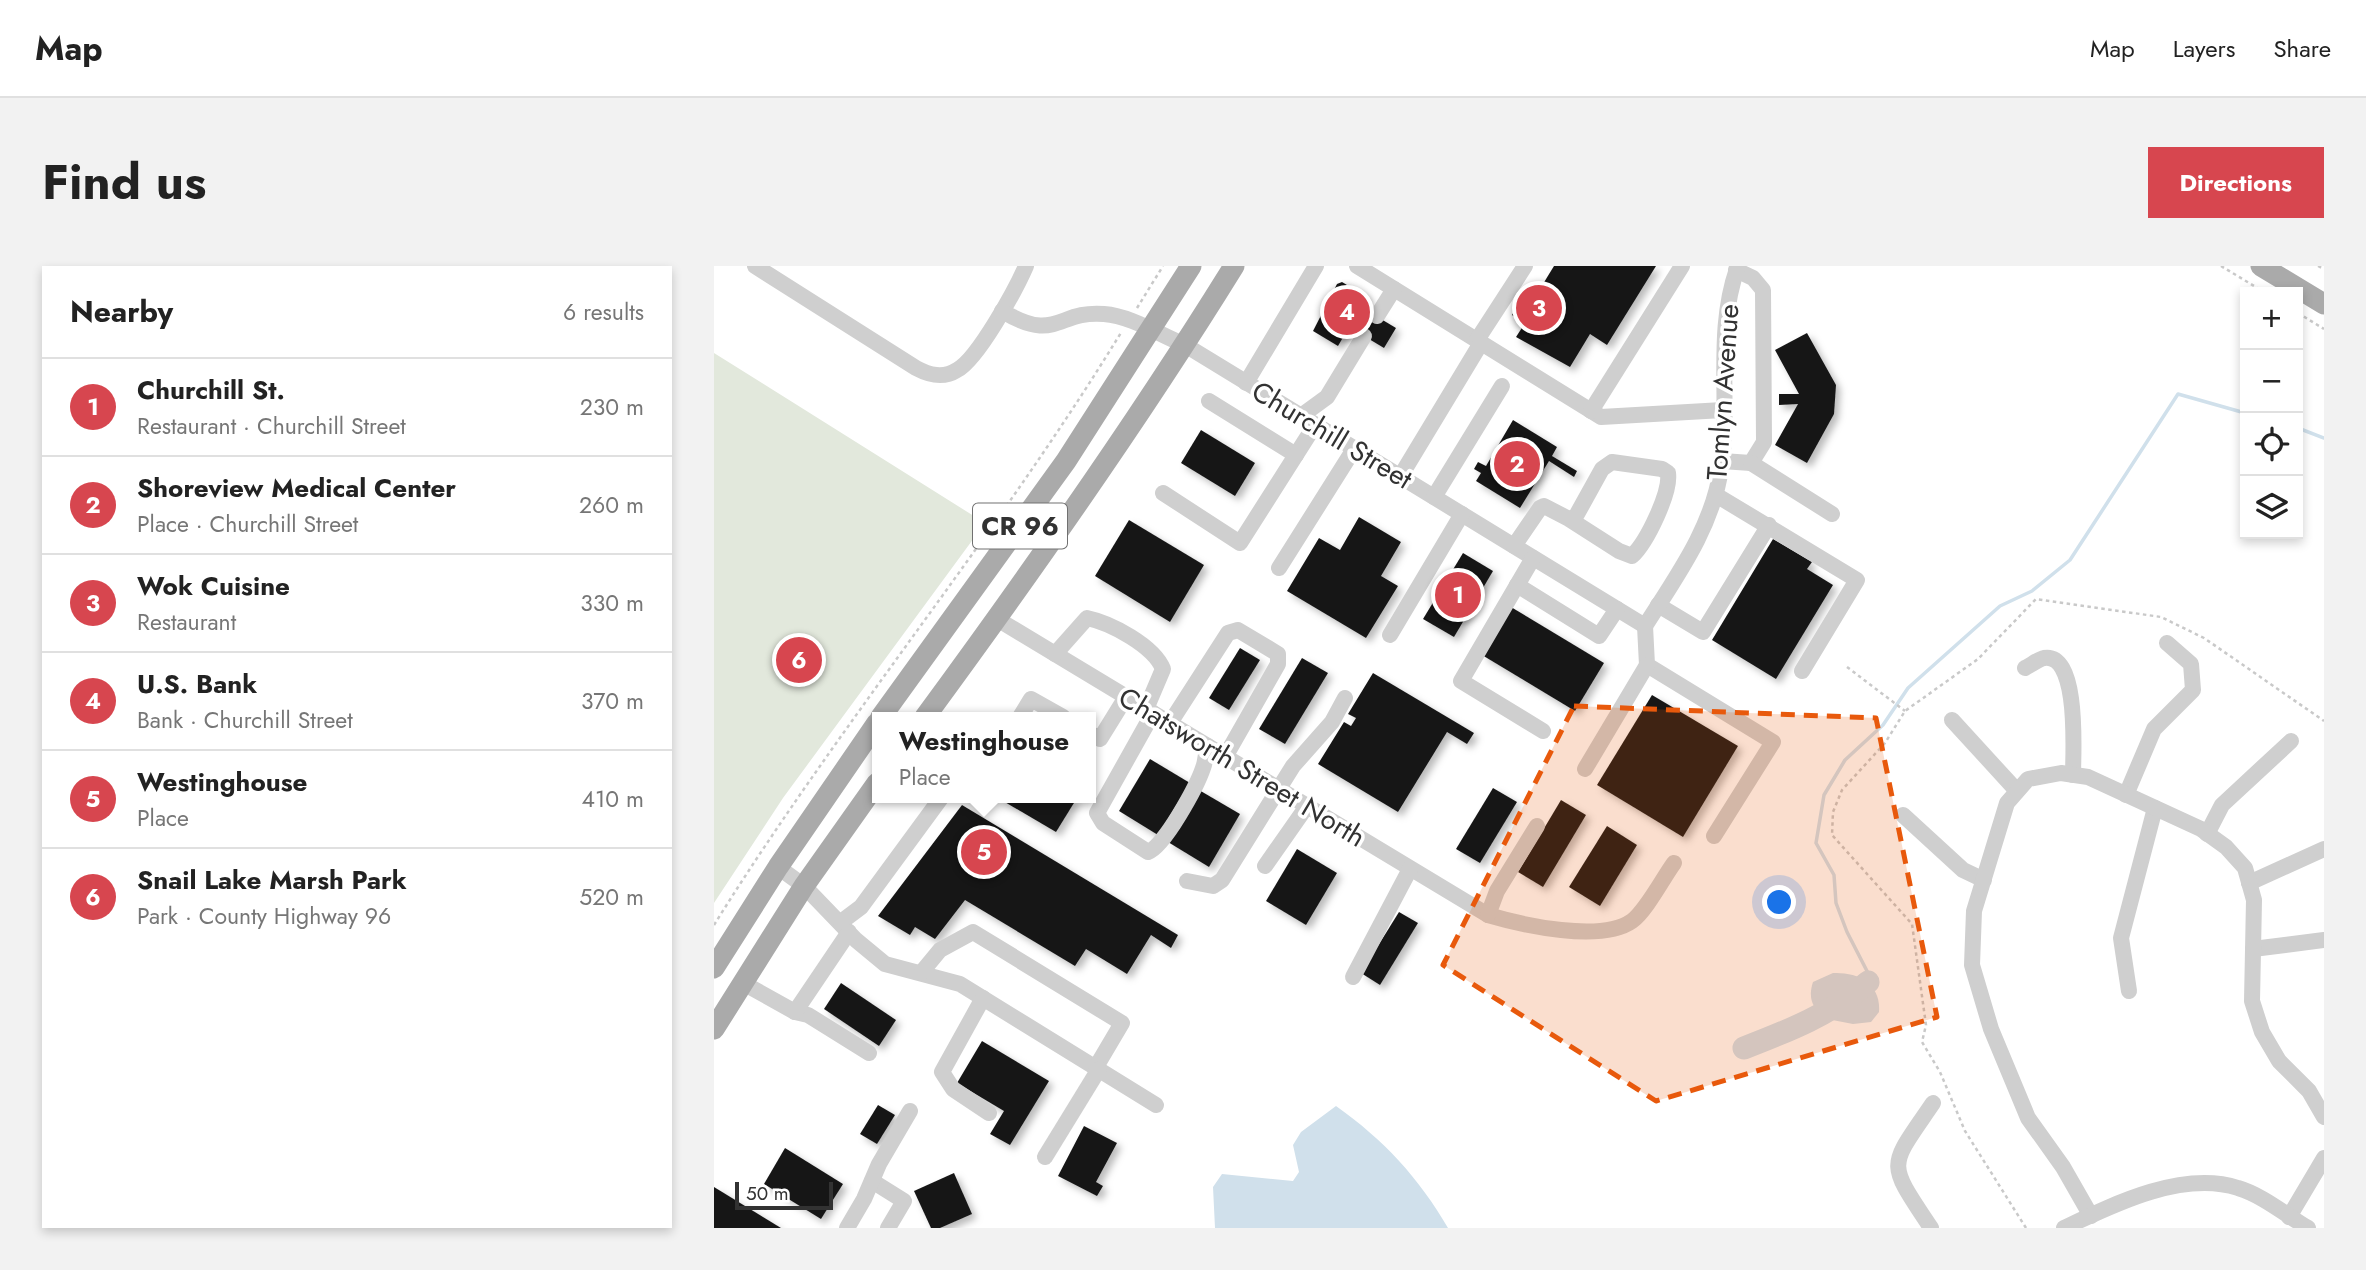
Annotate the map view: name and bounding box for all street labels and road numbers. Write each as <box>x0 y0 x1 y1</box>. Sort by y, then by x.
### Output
street label: Tomlyn Avenue <box>1696 303 1750 481</box>
street label: Churchill Street <box>1244 371 1420 499</box>
road number: CR 96 <box>973 504 1067 548</box>
street label: Chatsworth Street North <box>1111 677 1373 857</box>

